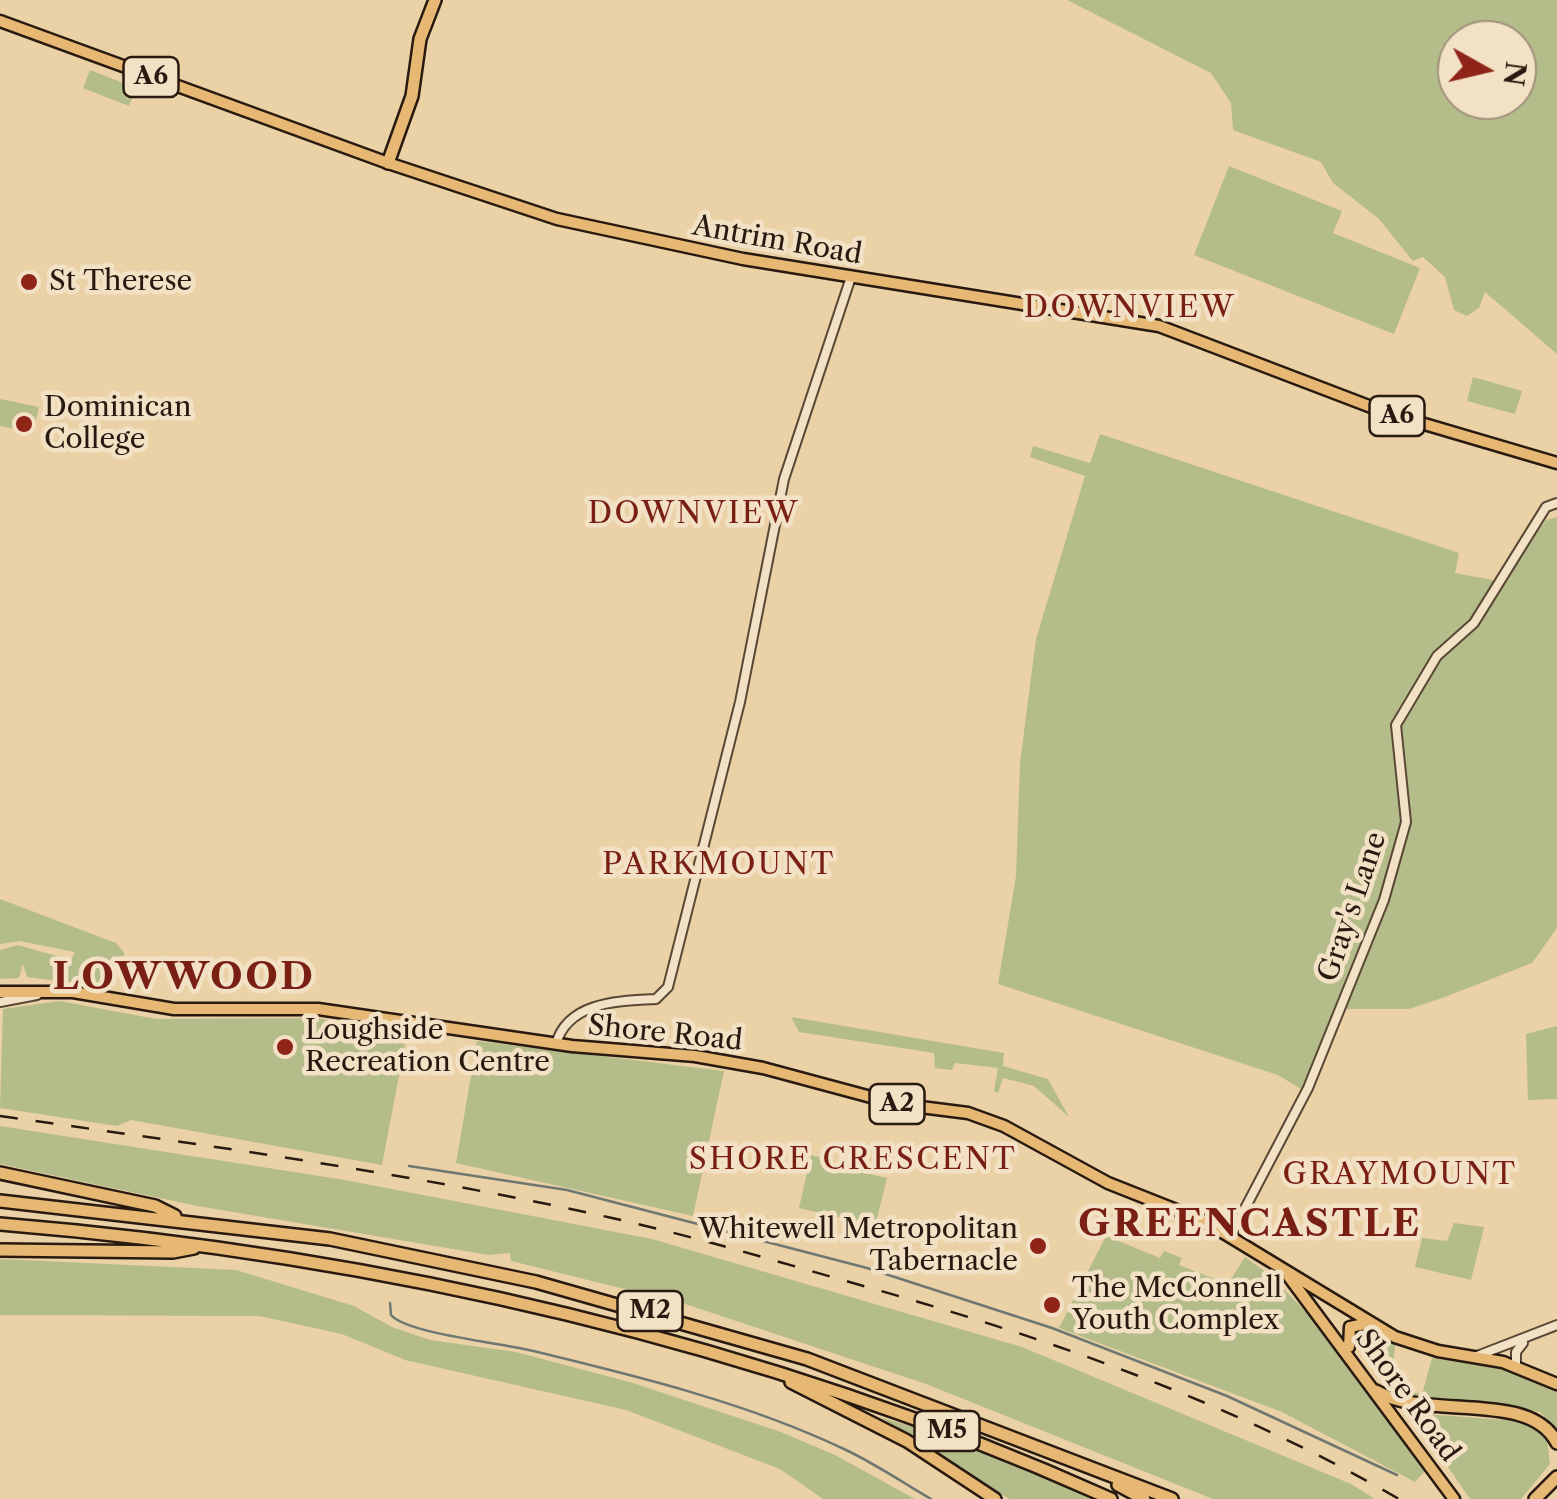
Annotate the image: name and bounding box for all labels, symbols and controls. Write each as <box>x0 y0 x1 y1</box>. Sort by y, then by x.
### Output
north arrow <box>1437 20 1537 120</box>
road number: A6 <box>124 57 178 97</box>
text: N <box>1496 59 1533 88</box>
street label: Antrim Road <box>690 210 864 272</box>
place label: St Therese <box>49 265 192 299</box>
marker: St Therese <box>18 271 40 293</box>
district label: DOWNVIEW <box>1024 290 1236 326</box>
place label: Dominican College <box>44 391 192 457</box>
road number: A6 <box>1370 396 1424 436</box>
marker: Dominican College <box>13 413 35 435</box>
district label: DOWNVIEW <box>588 496 800 532</box>
street label: Gray's Lane <box>1312 828 1394 986</box>
district label: PARKMOUNT <box>602 847 836 883</box>
district label: LOWWOOD <box>53 955 315 1001</box>
street label: Shore Road <box>586 1009 744 1059</box>
place label: Loughside Recreation Centre <box>305 1014 550 1080</box>
marker: Loughside Recreation Centre <box>274 1036 296 1058</box>
road number: A2 <box>870 1084 924 1124</box>
district label: SHORE CRESCENT <box>689 1142 1017 1178</box>
district label: GRAYMOUNT <box>1283 1157 1517 1193</box>
district label: GREENCASTLE <box>1078 1202 1422 1248</box>
place label: Whitewell Metropolitan Tabernacle <box>698 1213 1018 1279</box>
marker: Whitewell Metropolitan Tabernacle <box>1027 1235 1049 1257</box>
place label: The McConnell Youth Complex <box>1072 1272 1282 1338</box>
road number: M2 <box>618 1291 682 1331</box>
marker: The McConnell Youth Complex <box>1041 1294 1063 1316</box>
street label: Shore Road <box>1348 1323 1466 1469</box>
road number: M5 <box>914 1411 980 1451</box>

